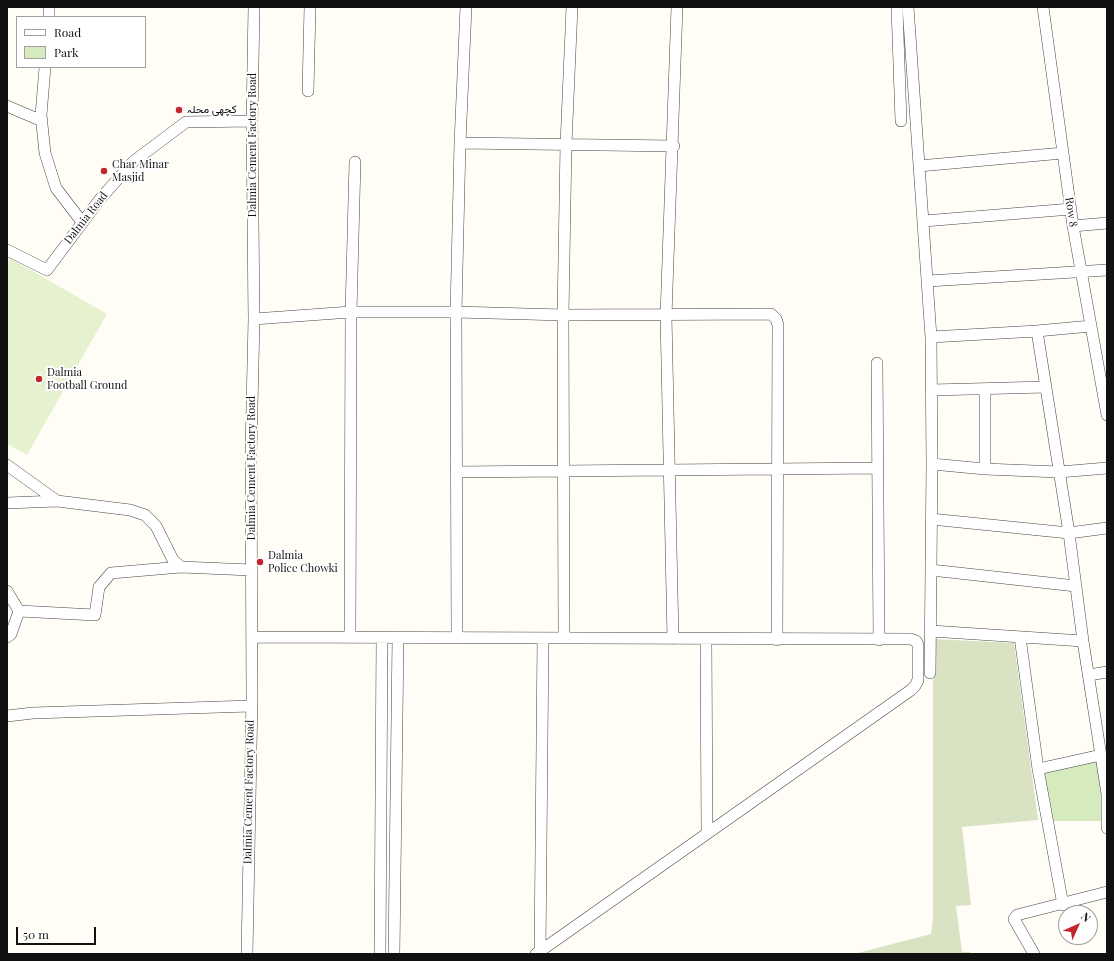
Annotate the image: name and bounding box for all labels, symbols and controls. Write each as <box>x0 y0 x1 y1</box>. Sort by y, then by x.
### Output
legend <box>16 16 146 68</box>
text: Road <box>54 24 81 40</box>
text: Park <box>54 44 79 60</box>
street label: Dalmia Cement Factory Road <box>246 73 260 217</box>
place label: کچھی محلہ <box>187 103 237 117</box>
marker: کچھی محلہ <box>174 105 184 115</box>
place label: Char Minar Masjid <box>112 158 169 184</box>
marker: Char Minar Masjid <box>99 166 109 176</box>
street label: Dalmia Road <box>61 189 111 247</box>
street label: Row 8 <box>1062 196 1080 228</box>
place label: Dalmia Football Ground <box>47 366 127 392</box>
marker: Dalmia Football Ground <box>34 374 44 384</box>
street label: Dalmia Cement Factory Road <box>245 396 259 540</box>
place label: Dalmia Police Chowki <box>268 549 338 575</box>
marker: Dalmia Police Chowki <box>255 557 265 567</box>
street label: Dalmia Cement Factory Road <box>241 720 257 864</box>
north arrow <box>1058 905 1098 945</box>
text: N <box>1078 909 1094 925</box>
scale bar <box>18 919 98 945</box>
text: 50 m <box>23 926 49 942</box>

